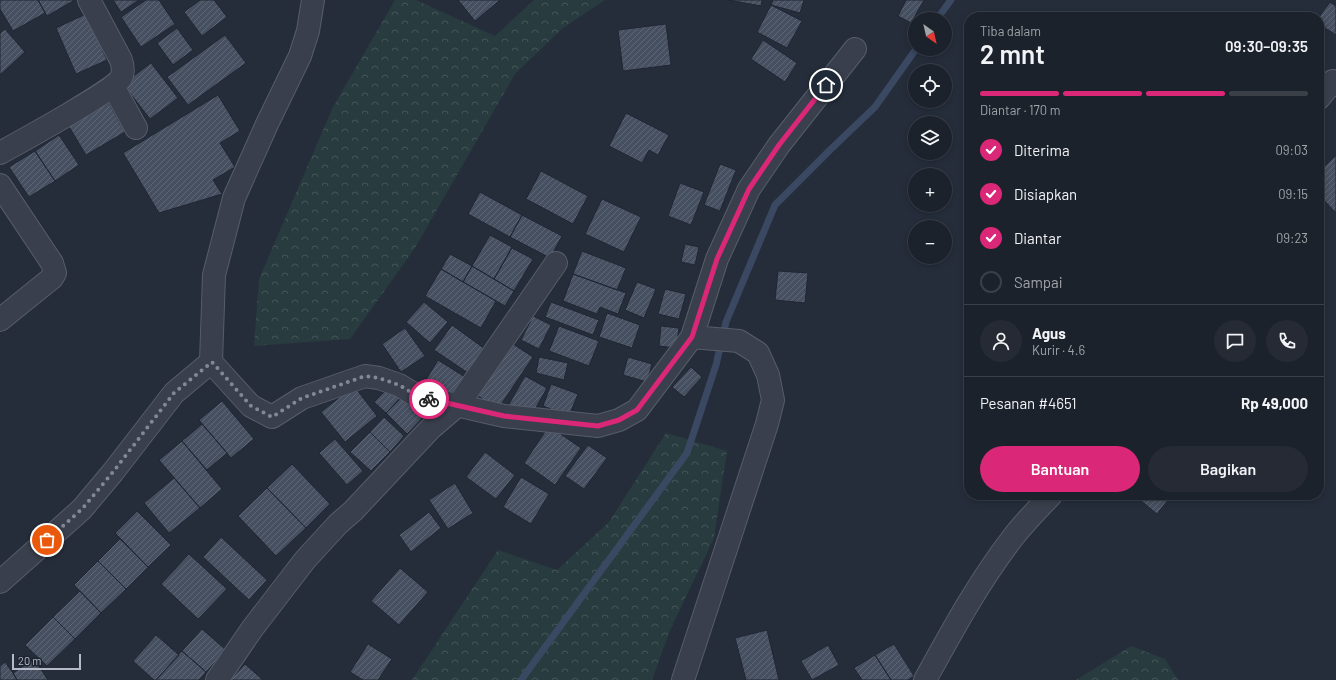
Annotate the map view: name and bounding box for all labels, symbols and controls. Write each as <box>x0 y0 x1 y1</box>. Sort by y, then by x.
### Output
north arrow <box>908 12 952 56</box>
map controls <box>908 12 952 264</box>
text: Tiba dalam <box>980 23 1041 39</box>
text: 09:30–09:35 <box>1225 37 1308 55</box>
text: 2 mnt <box>980 38 1045 69</box>
button: locate <box>908 64 952 108</box>
pin <box>809 68 843 102</box>
icon: home <box>815 74 837 96</box>
text: Diantar · 170 m <box>980 102 1060 118</box>
button: layers <box>908 116 952 160</box>
icon: check <box>980 139 1002 161</box>
text: Diterima <box>1014 141 1070 159</box>
text: 09:03 <box>1275 142 1308 158</box>
button: + <box>908 168 952 212</box>
icon: check <box>980 183 1002 205</box>
text: Disiapkan <box>1014 185 1077 203</box>
text: 09:15 <box>1278 186 1308 202</box>
button: − <box>908 220 952 264</box>
icon: check <box>980 227 1002 249</box>
text: Diantar <box>1014 229 1061 247</box>
text: 09:23 <box>1276 230 1308 246</box>
text: Sampai <box>1014 273 1063 291</box>
button: person <box>980 320 1022 362</box>
button: chat <box>1214 320 1256 362</box>
button: phone <box>1266 320 1308 362</box>
text: Agus <box>1032 324 1066 342</box>
text: Kurir · 4.6 <box>1032 342 1085 358</box>
courier <box>409 379 449 419</box>
icon: bike <box>418 388 440 410</box>
text: Pesanan #4651 <box>980 394 1077 412</box>
text: Rp 49,000 <box>1241 394 1308 412</box>
button: Bantuan <box>980 446 1140 492</box>
button: Bagikan <box>1148 446 1308 492</box>
pin <box>30 523 64 557</box>
icon: bag <box>36 529 58 551</box>
scale bar <box>12 652 81 671</box>
text: 20 m <box>18 654 41 667</box>

